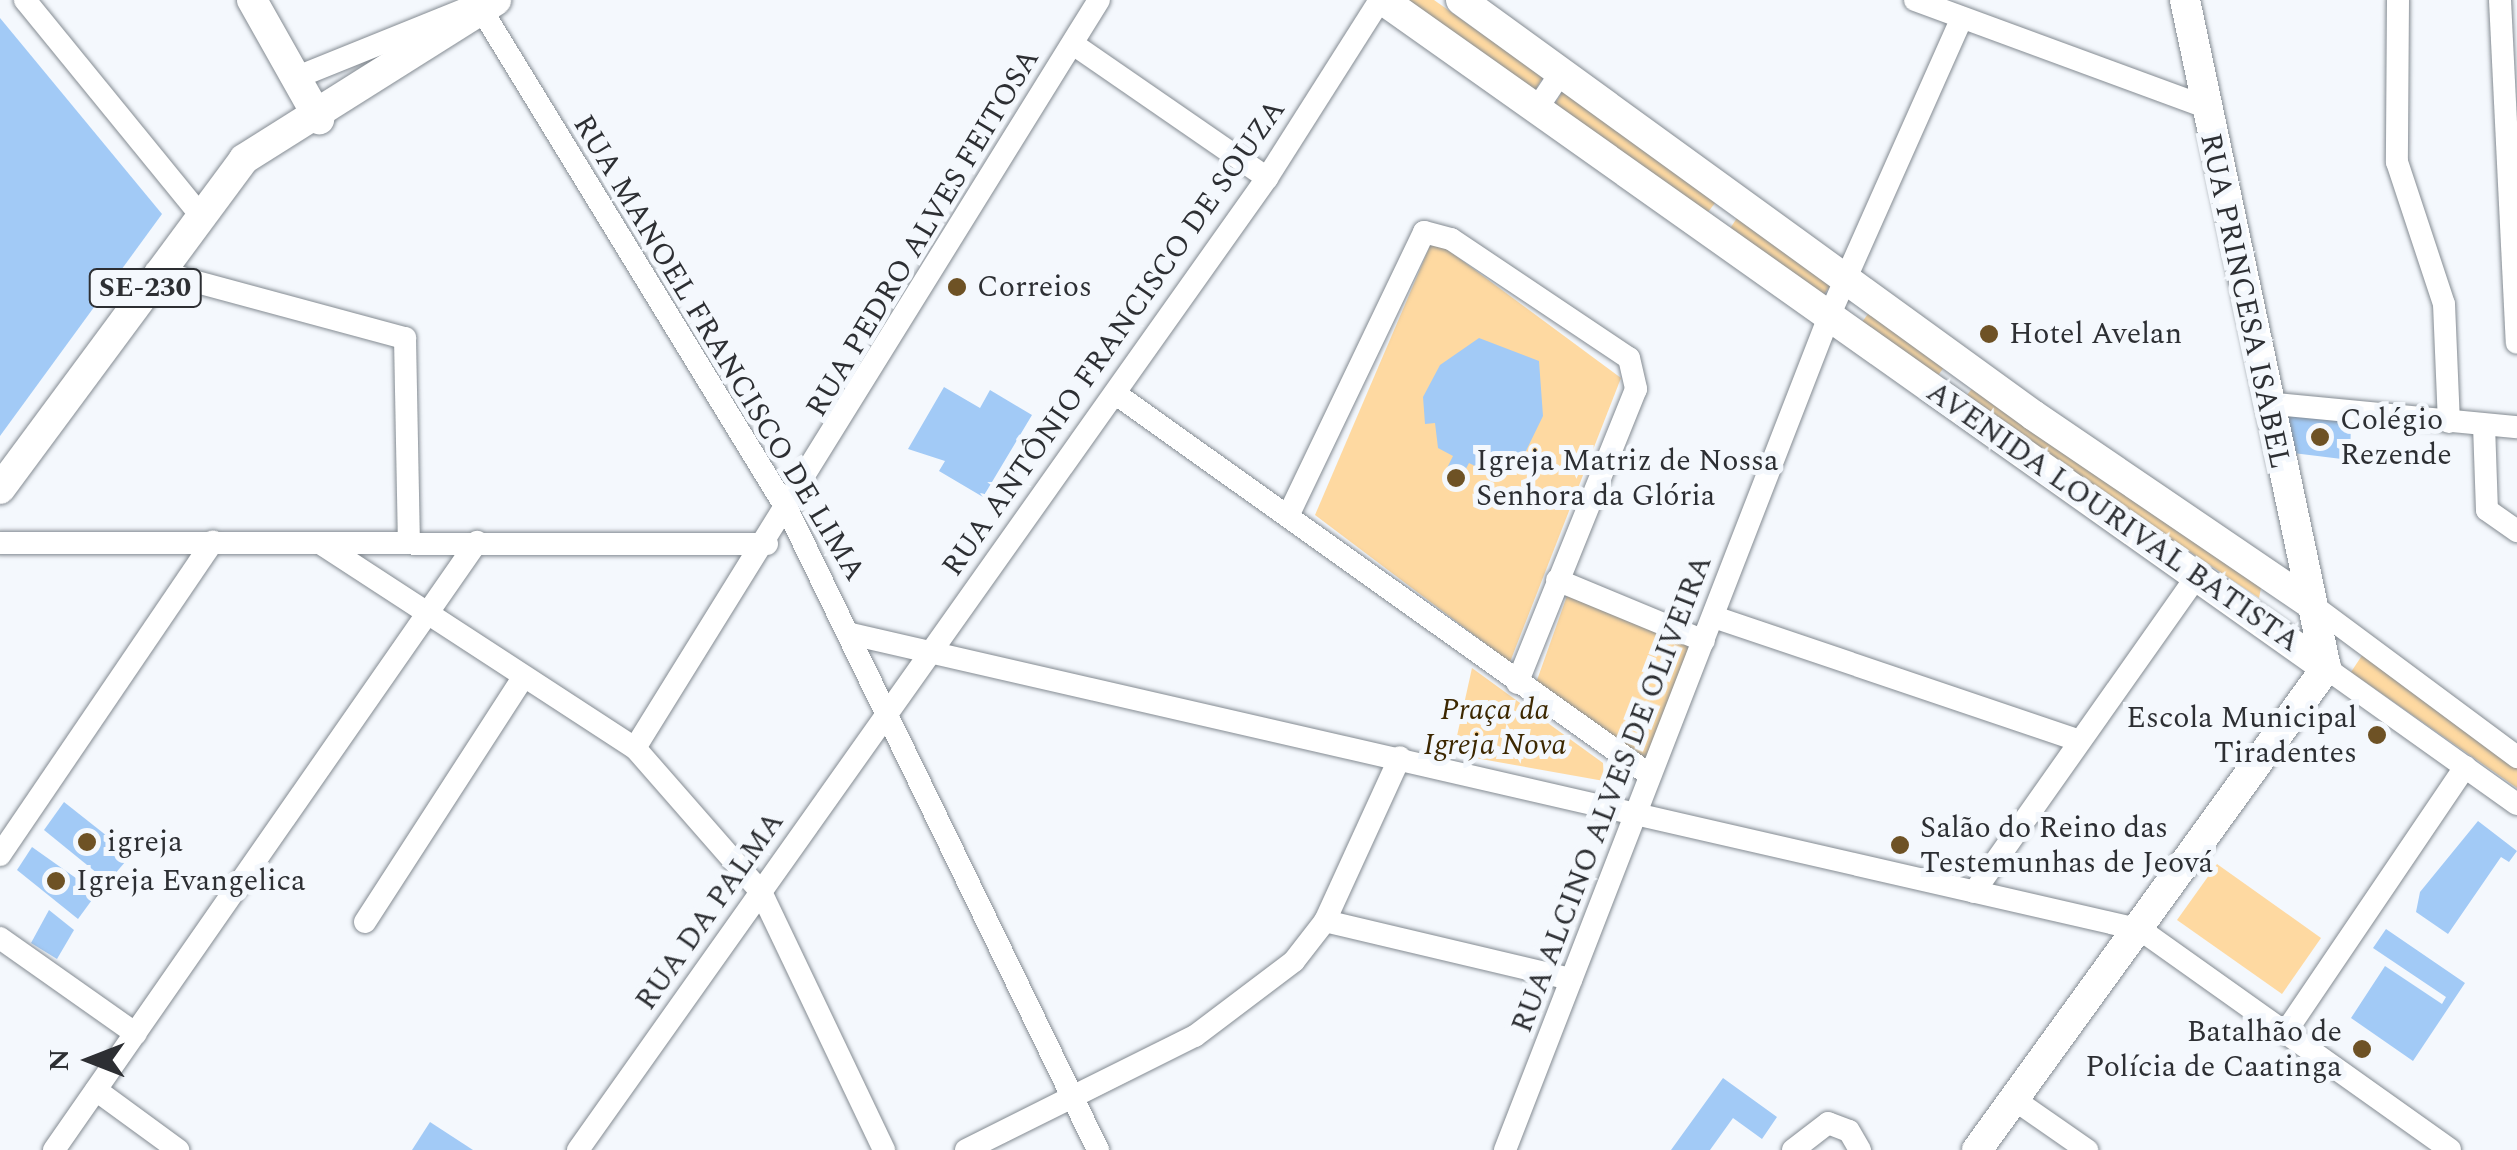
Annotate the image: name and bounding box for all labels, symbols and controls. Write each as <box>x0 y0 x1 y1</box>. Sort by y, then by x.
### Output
street label: RUA PEDRO ALVES FEITOSA <box>799 42 1047 424</box>
street label: RUA ANTÔNIO FRANCISCO DE SOUZA <box>935 93 1293 583</box>
street label: RUA MANOEL FRANCISCO DE LIMA <box>565 108 873 588</box>
street label: RUA PRINCESA ISABEL <box>2192 130 2298 472</box>
road number: SE-230 <box>88 265 202 311</box>
place label: Correios <box>977 269 1092 305</box>
marker: Correios <box>946 276 968 298</box>
place label: Hotel Avelan <box>2009 316 2182 352</box>
marker: Hotel Avelan <box>1978 323 2000 345</box>
street label: AVENIDA LOURIVAL BATISTA <box>1919 374 2307 660</box>
place label: Colégio Rezende <box>2340 402 2452 472</box>
marker: Colégio Rezende <box>2309 426 2331 448</box>
place label: Igreja Matriz de Nossa Senhora da Glória <box>1476 443 1779 514</box>
marker: Igreja Matriz de Nossa Senhora da Glória <box>1445 467 1467 489</box>
street label: RUA ALCINO ALVES DE OLIVEIRA <box>1504 550 1720 1038</box>
park label: Praça da Igreja Nova <box>1424 692 1566 762</box>
place label: Escola Municipal Tiradentes <box>2126 700 2357 770</box>
marker: Escola Municipal Tiradentes <box>2366 724 2388 746</box>
street label: RUA DA PALMA <box>628 805 792 1017</box>
place label: Salão do Reino das Testemunhas de Jeová <box>1920 810 2213 880</box>
place label: igreja <box>107 824 183 860</box>
marker: igreja <box>76 831 98 853</box>
marker: Salão do Reino das Testemunhas de Jeová <box>1889 834 1911 856</box>
place label: Igreja Evangelica <box>76 863 306 899</box>
marker: Igreja Evangelica <box>45 870 67 892</box>
north arrow <box>40 1010 140 1110</box>
place label: Batalhão de Polícia de Caatinga <box>2085 1014 2342 1084</box>
marker: Batalhão de Polícia de Caatinga <box>2351 1038 2373 1060</box>
text: N <box>38 1049 81 1071</box>

